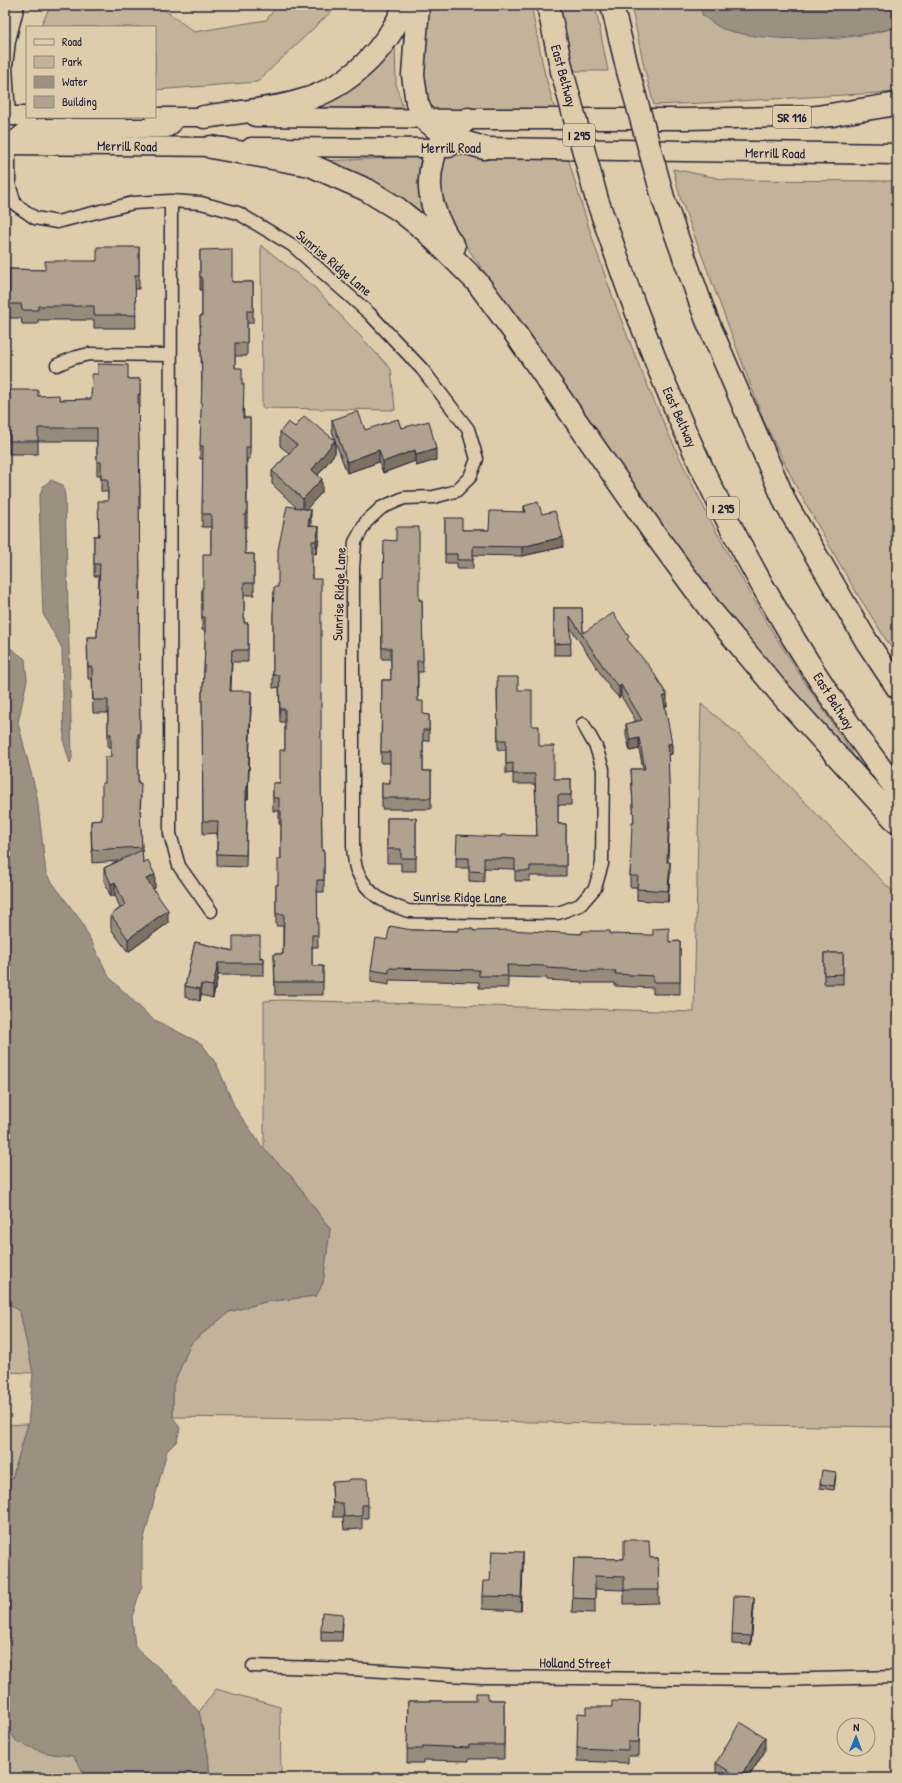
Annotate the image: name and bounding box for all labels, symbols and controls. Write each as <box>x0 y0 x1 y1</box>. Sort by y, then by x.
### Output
legend <box>26 26 156 118</box>
text: Road <box>62 33 82 50</box>
street label: East Beltway <box>546 42 582 110</box>
text: Park <box>62 53 82 70</box>
text: Water <box>62 73 88 90</box>
text: Building <box>62 93 97 110</box>
road number: SR 116 <box>773 106 811 128</box>
road number: I 295 <box>563 124 595 146</box>
street label: Merrill Road <box>97 135 158 156</box>
street label: Merrill Road <box>421 138 482 157</box>
street label: Merrill Road <box>745 142 806 163</box>
street label: Sunrise Ridge Lane <box>292 225 377 301</box>
street label: East Beltway <box>658 384 702 450</box>
road number: I 295 <box>707 497 739 519</box>
street label: Sunrise Ridge Lane <box>327 546 351 641</box>
street label: East Beltway <box>809 668 860 734</box>
street label: Sunrise Ridge Lane <box>413 886 507 908</box>
street label: Holland Street <box>539 1652 611 1673</box>
north arrow <box>836 1717 876 1757</box>
text: N <box>853 1720 859 1734</box>

